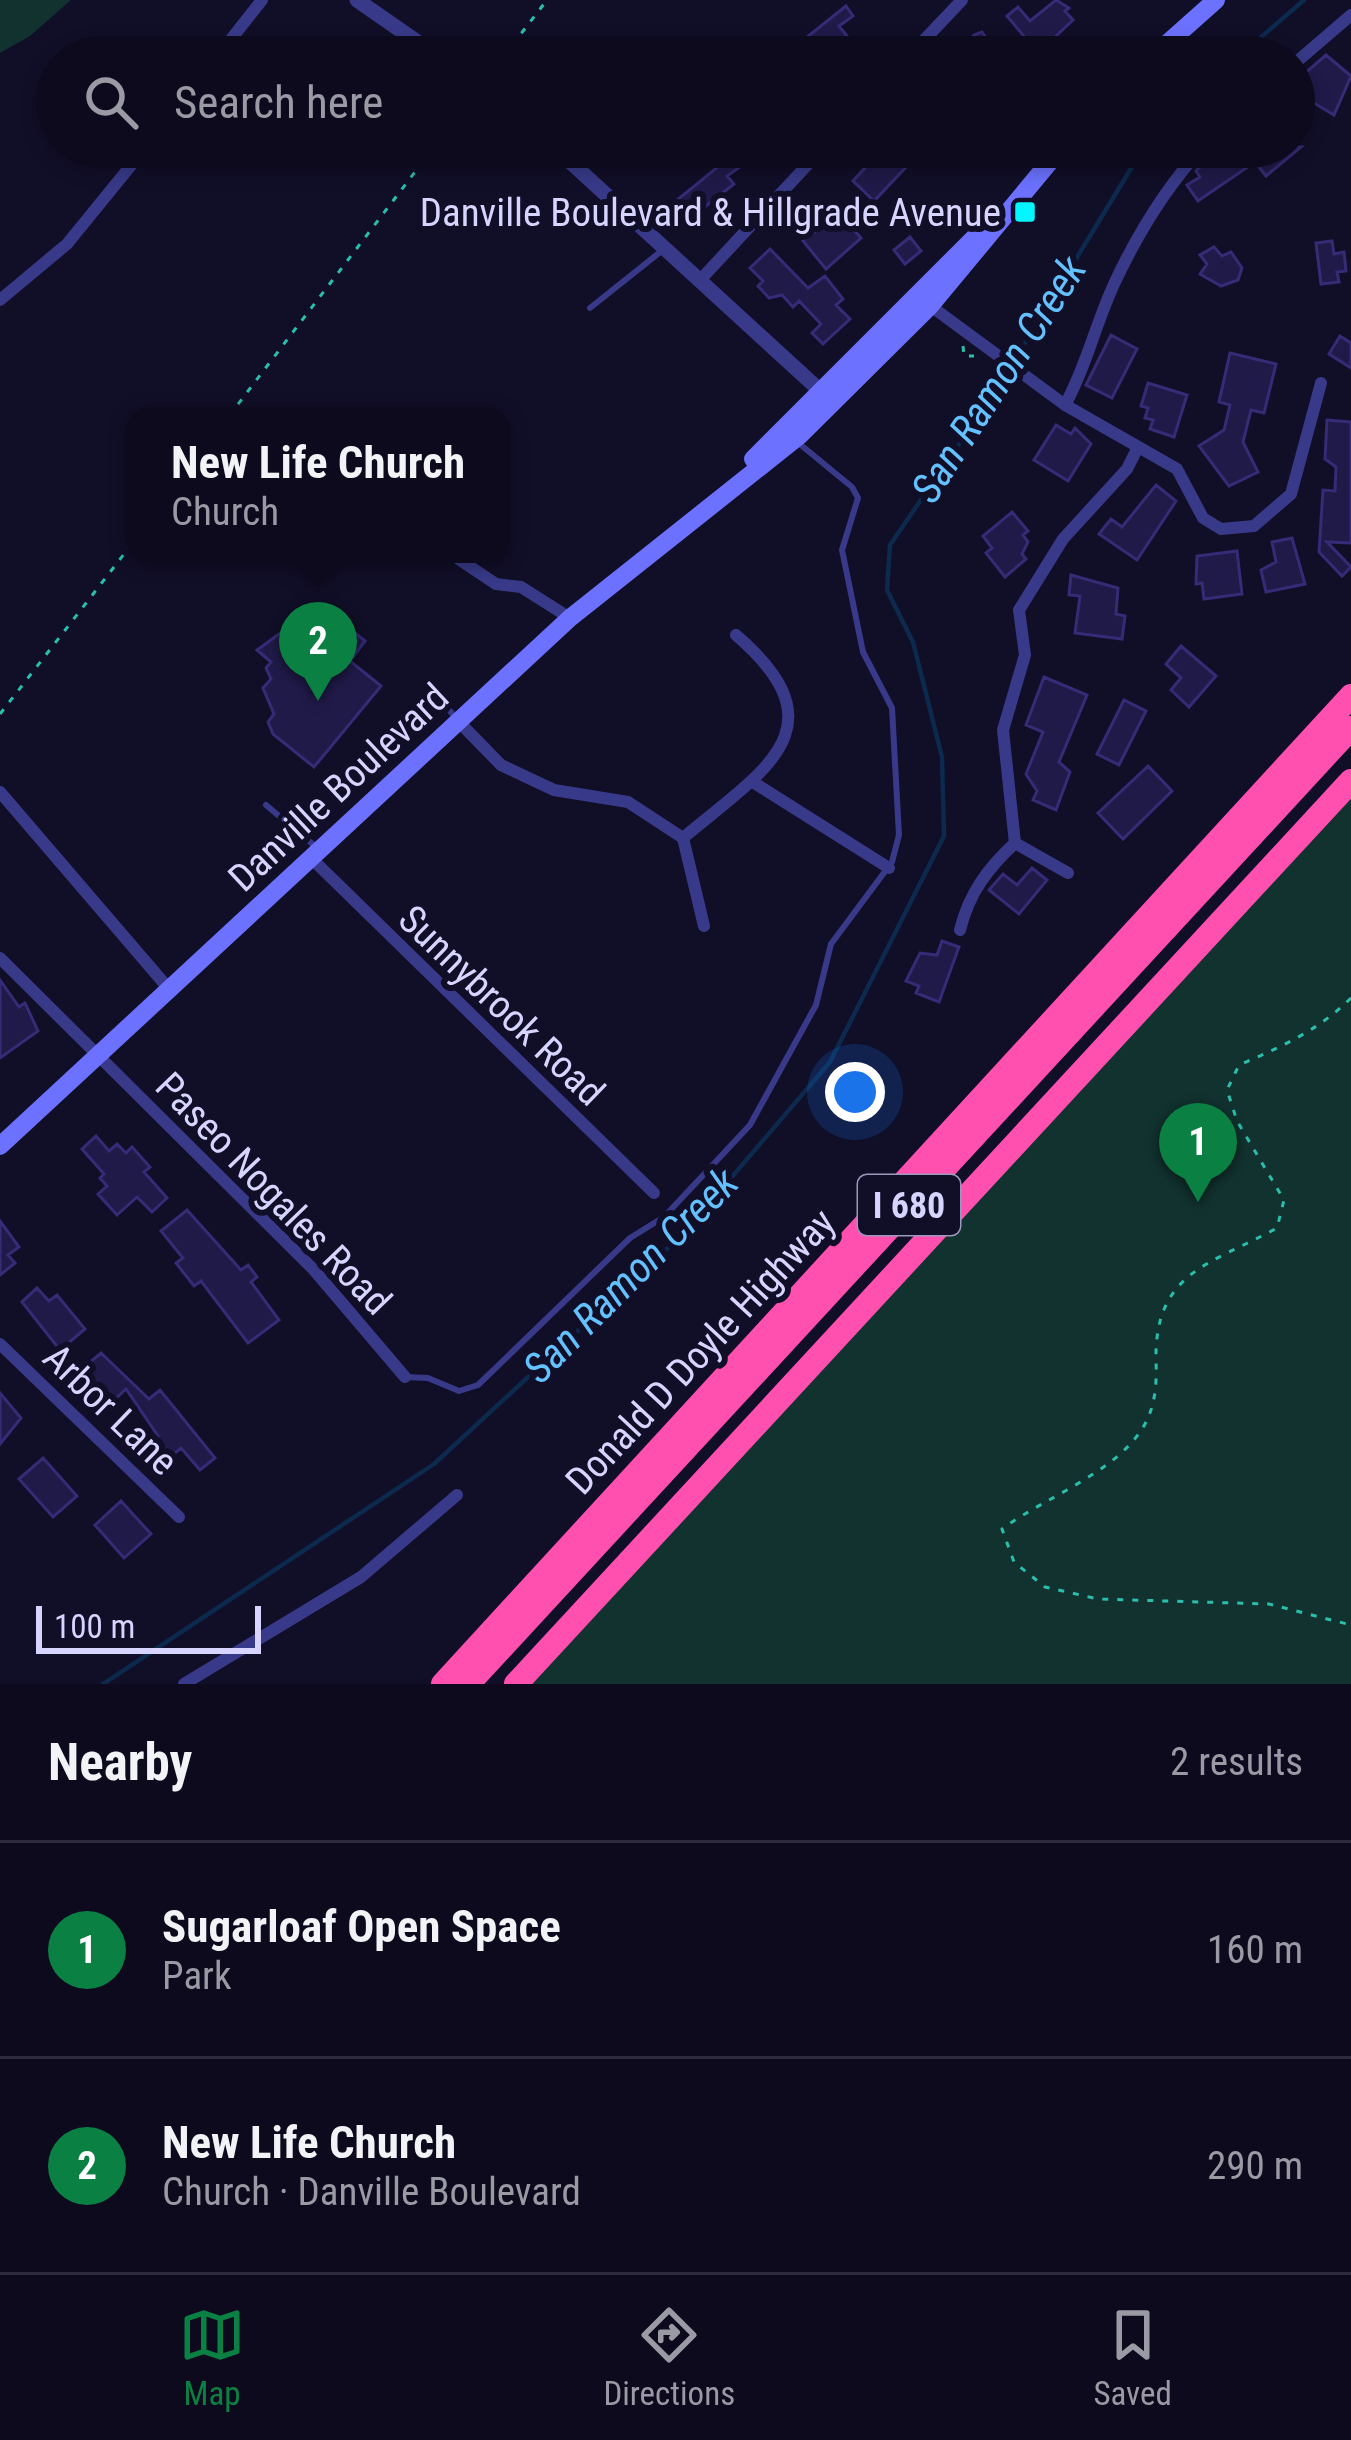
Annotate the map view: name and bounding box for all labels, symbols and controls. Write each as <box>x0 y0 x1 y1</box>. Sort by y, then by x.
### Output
search box <box>36 36 1315 168</box>
icon: search <box>78 69 144 135</box>
text: Search here <box>174 76 383 129</box>
place label: Danville Boulevard & Hillgrade Avenue <box>420 190 1001 236</box>
marker: Danville Boulevard & Hillgrade Avenue <box>1012 199 1038 225</box>
water label: San Ramon Creek <box>901 247 1096 511</box>
popup <box>126 407 510 563</box>
text: New Life Church <box>171 436 465 489</box>
text: Church <box>171 489 279 535</box>
pin: 2 <box>279 602 357 701</box>
street label: Danville Boulevard <box>219 674 458 901</box>
street label: Sunnybrook Road <box>389 896 614 1115</box>
your location <box>825 1062 885 1122</box>
street label: Paseo Nogales Road <box>146 1063 400 1324</box>
pin: 1 <box>1159 1103 1237 1202</box>
water label: San Ramon Creek <box>513 1157 748 1393</box>
road number: I 680 <box>858 1175 960 1235</box>
street label: Donald D Doyle Highway <box>557 1200 845 1504</box>
street label: Arbor Lane <box>34 1335 187 1485</box>
scale bar <box>36 1600 261 1653</box>
text: 100 m <box>54 1607 135 1646</box>
text: Nearby <box>48 1733 192 1792</box>
text: 2 results <box>1170 1739 1303 1785</box>
text: Sugarloaf Open Space <box>162 1900 561 1953</box>
text: 1 <box>77 1927 97 1973</box>
text: 160 m <box>1207 1927 1303 1973</box>
text: Park <box>162 1953 232 1999</box>
text: New Life Church <box>162 2116 456 2169</box>
text: 2 <box>77 2143 97 2189</box>
text: 290 m <box>1207 2143 1303 2189</box>
text: Church · Danville Boulevard <box>162 2169 581 2215</box>
tab: Map <box>179 2302 245 2413</box>
tab: Directions <box>603 2302 735 2413</box>
tab: Saved <box>1093 2302 1172 2413</box>

